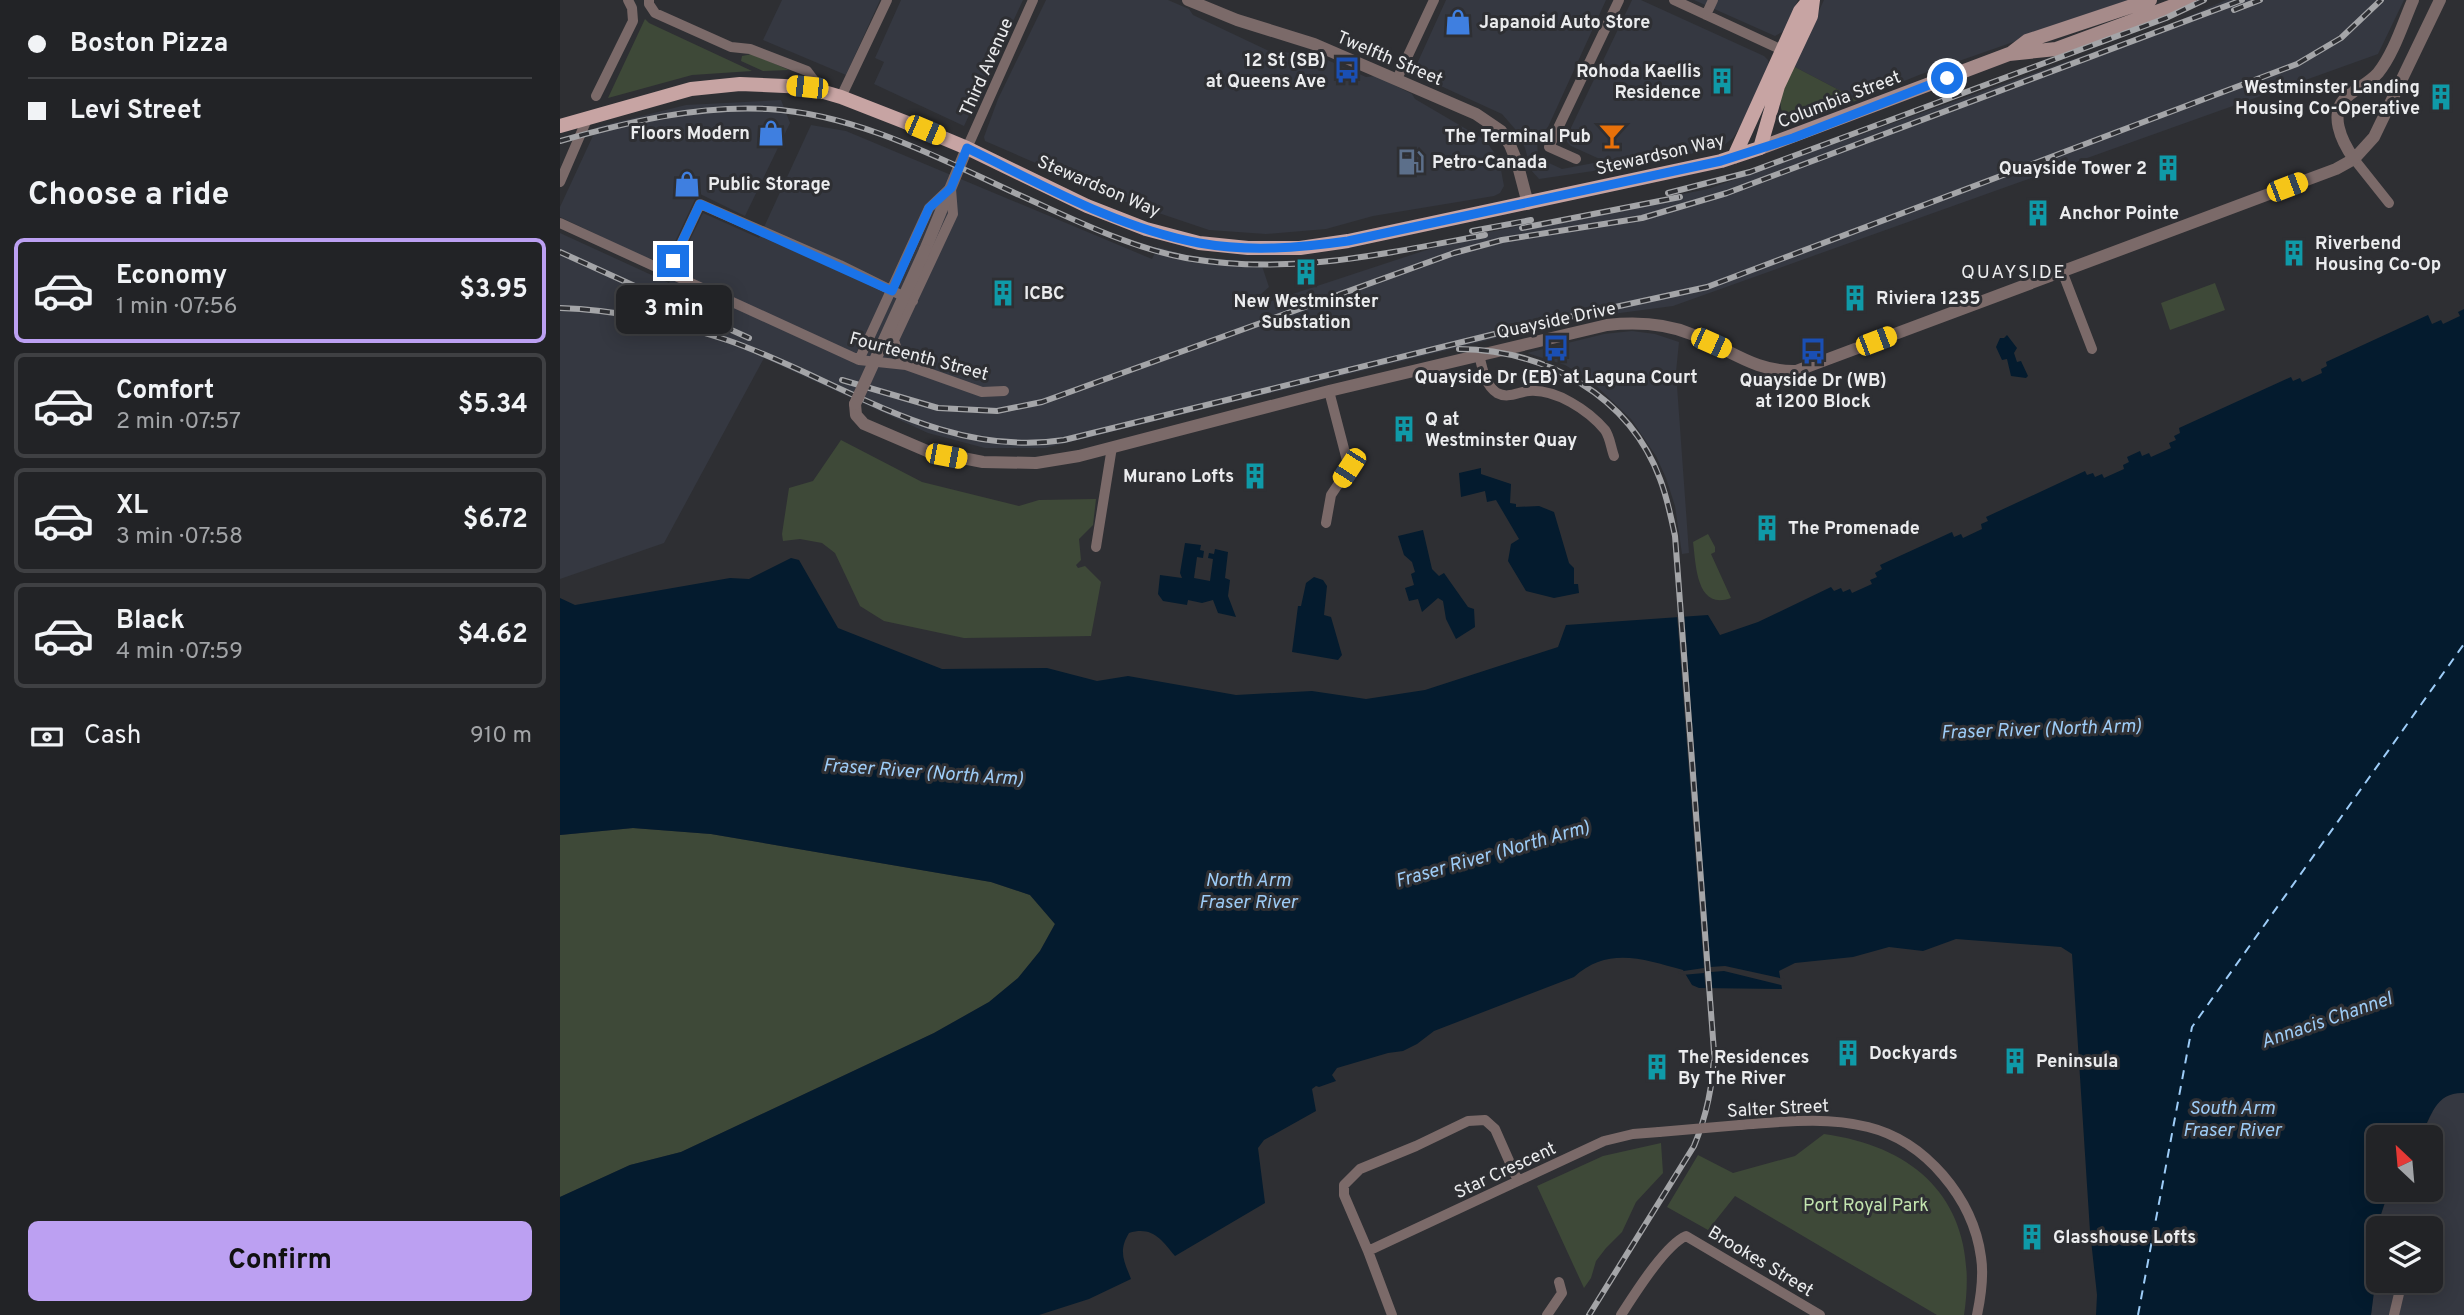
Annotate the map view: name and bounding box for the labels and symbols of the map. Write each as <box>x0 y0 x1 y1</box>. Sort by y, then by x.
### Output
shop icon: Japanoid Auto Store <box>1443 7 1473 37</box>
place label: Japanoid Auto Store <box>1479 12 1650 35</box>
street label: Third Avenue <box>955 15 1019 121</box>
street label: Twelfth Street <box>1333 27 1446 92</box>
place label: 12 St (SB) at Queens Ave <box>1206 50 1326 94</box>
bus stop icon: 12 St (SB) at Queens Ave <box>1332 55 1362 85</box>
place label: Rohoda Kaellis Residence <box>1576 61 1701 105</box>
route start <box>1931 62 1963 94</box>
building icon: Rohoda Kaellis Residence <box>1707 66 1737 96</box>
street label: Columbia Street <box>1775 66 1904 134</box>
car <box>786 74 829 100</box>
place label: Westminster Landing Housing Co-Operative <box>2235 77 2420 121</box>
building icon: Westminster Landing Housing Co-Operative <box>2426 82 2456 112</box>
car <box>902 112 949 148</box>
shop icon: Floors Modern <box>756 118 786 148</box>
bar icon: The Terminal Pub <box>1597 121 1627 151</box>
place label: Floors Modern <box>630 123 750 146</box>
place label: The Terminal Pub <box>1444 126 1591 149</box>
street label: Stewardson Way <box>1594 129 1727 181</box>
fuel station icon: Petro-Canada <box>1396 147 1426 177</box>
street label: Stewardson Way <box>1033 151 1163 224</box>
place label: Petro-Canada <box>1432 152 1547 175</box>
building icon: Quayside Tower 2 <box>2153 153 2183 183</box>
place label: Quayside Tower 2 <box>1999 158 2147 181</box>
shop icon: Public Storage <box>672 169 702 199</box>
car <box>2264 170 2311 204</box>
place label: Public Storage <box>708 174 831 197</box>
building icon: Anchor Pointe <box>2023 198 2053 228</box>
place label: Anchor Pointe <box>2059 203 2179 226</box>
place label: Riverbend Housing Co-Op <box>2315 233 2441 277</box>
building icon: Riverbend Housing Co-Op <box>2279 238 2309 268</box>
route end <box>657 245 689 277</box>
building icon: New Westminster Substation <box>1291 257 1321 287</box>
district label: QUAYSIDE <box>1961 261 2067 285</box>
building icon: ICBC <box>988 278 1018 308</box>
place label: ICBC <box>1024 283 1064 306</box>
building icon: Riviera 1235 <box>1840 283 1870 313</box>
callout: 3 min <box>615 286 731 334</box>
place label: Riviera 1235 <box>1876 288 1981 311</box>
place label: New Westminster Substation <box>1234 291 1379 335</box>
street label: Quayside Drive <box>1494 298 1618 345</box>
car <box>1853 324 1900 358</box>
car <box>1688 325 1735 361</box>
street label: Fourteenth Street <box>847 328 991 387</box>
bus stop icon: Quayside Dr (EB) at Laguna Court <box>1541 333 1571 363</box>
bus stop icon: Quayside Dr (WB) at 1200 Block <box>1798 336 1828 366</box>
place label: Quayside Dr (EB) at Laguna Court <box>1414 367 1698 390</box>
place label: Quayside Dr (WB) at 1200 Block <box>1739 370 1887 414</box>
place label: Q at Westminster Quay <box>1425 409 1577 453</box>
building icon: Q at Westminster Quay <box>1389 414 1419 444</box>
car <box>924 442 969 470</box>
car <box>1329 445 1370 491</box>
building icon: Murano Lofts <box>1240 461 1270 491</box>
place label: Murano Lofts <box>1123 466 1234 489</box>
building icon: The Promenade <box>1752 513 1782 543</box>
place label: The Promenade <box>1788 518 1920 541</box>
water label: Fraser River (North Arm) <box>1940 714 2142 745</box>
water label: Fraser River (North Arm) <box>822 754 1024 792</box>
water label: Fraser River (North Arm) <box>1393 816 1593 894</box>
water label: North Arm Fraser River <box>1199 869 1299 915</box>
water label: Annacis Channel <box>2258 987 2396 1055</box>
building icon: Dockyards <box>1833 1038 1863 1068</box>
place label: Dockyards <box>1869 1043 1958 1066</box>
building icon: Peninsula <box>2000 1046 2030 1076</box>
place label: The Residences By The River <box>1678 1047 1809 1091</box>
place label: Peninsula <box>2036 1051 2118 1074</box>
building icon: The Residences By The River <box>1642 1052 1672 1082</box>
street label: Salter Street <box>1726 1095 1830 1124</box>
water label: South Arm Fraser River <box>2183 1097 2283 1143</box>
north arrow <box>2366 1125 2443 1202</box>
street label: Star Crescent <box>1451 1138 1560 1205</box>
park label: Port Royal Park <box>1803 1195 1929 1218</box>
street label: Brookes Street <box>1703 1222 1817 1303</box>
building icon: Glasshouse Lofts <box>2017 1222 2047 1252</box>
place label: Glasshouse Lofts <box>2053 1227 2196 1250</box>

